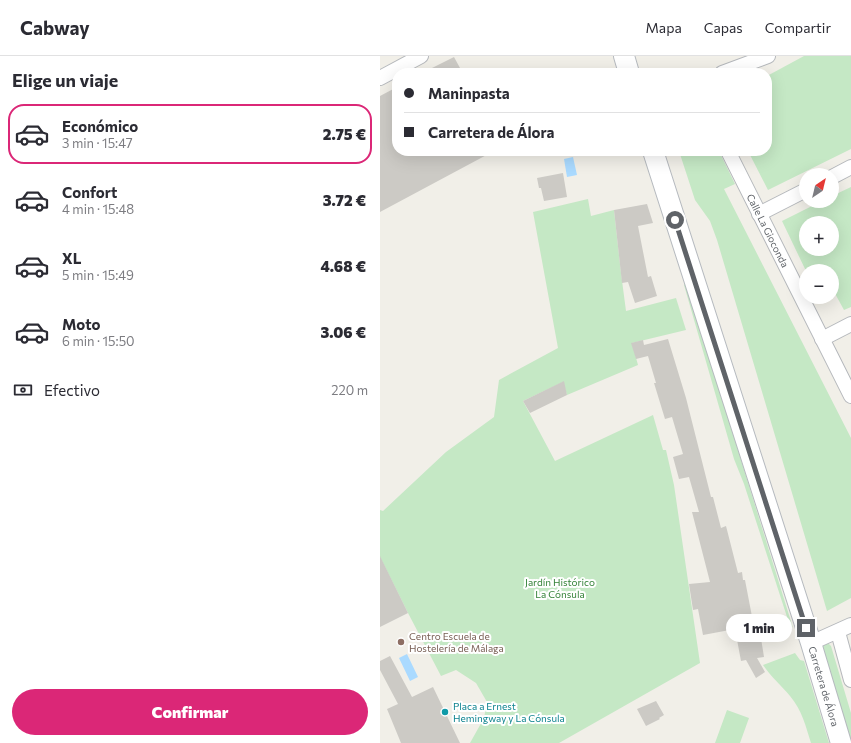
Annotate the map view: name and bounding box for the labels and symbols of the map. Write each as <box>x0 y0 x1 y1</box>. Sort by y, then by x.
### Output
north arrow <box>799 168 839 208</box>
street label: Calle La Gioconda <box>744 192 791 269</box>
route start <box>666 211 684 229</box>
park label: Jardín Histórico La Cónsula <box>525 576 595 600</box>
callout: 1 min <box>726 614 792 642</box>
route end <box>797 619 815 637</box>
place label: Centro Escuela de Hostelería de Málaga <box>409 630 504 654</box>
marker: Centro Escuela de Hostelería de Málaga <box>396 637 406 647</box>
street label: Carretera de Álora <box>806 645 842 728</box>
place label: Placa a Ernest Hemingway y La Cónsula <box>453 700 565 724</box>
marker: Placa a Ernest Hemingway y La Cónsula <box>440 707 450 717</box>

